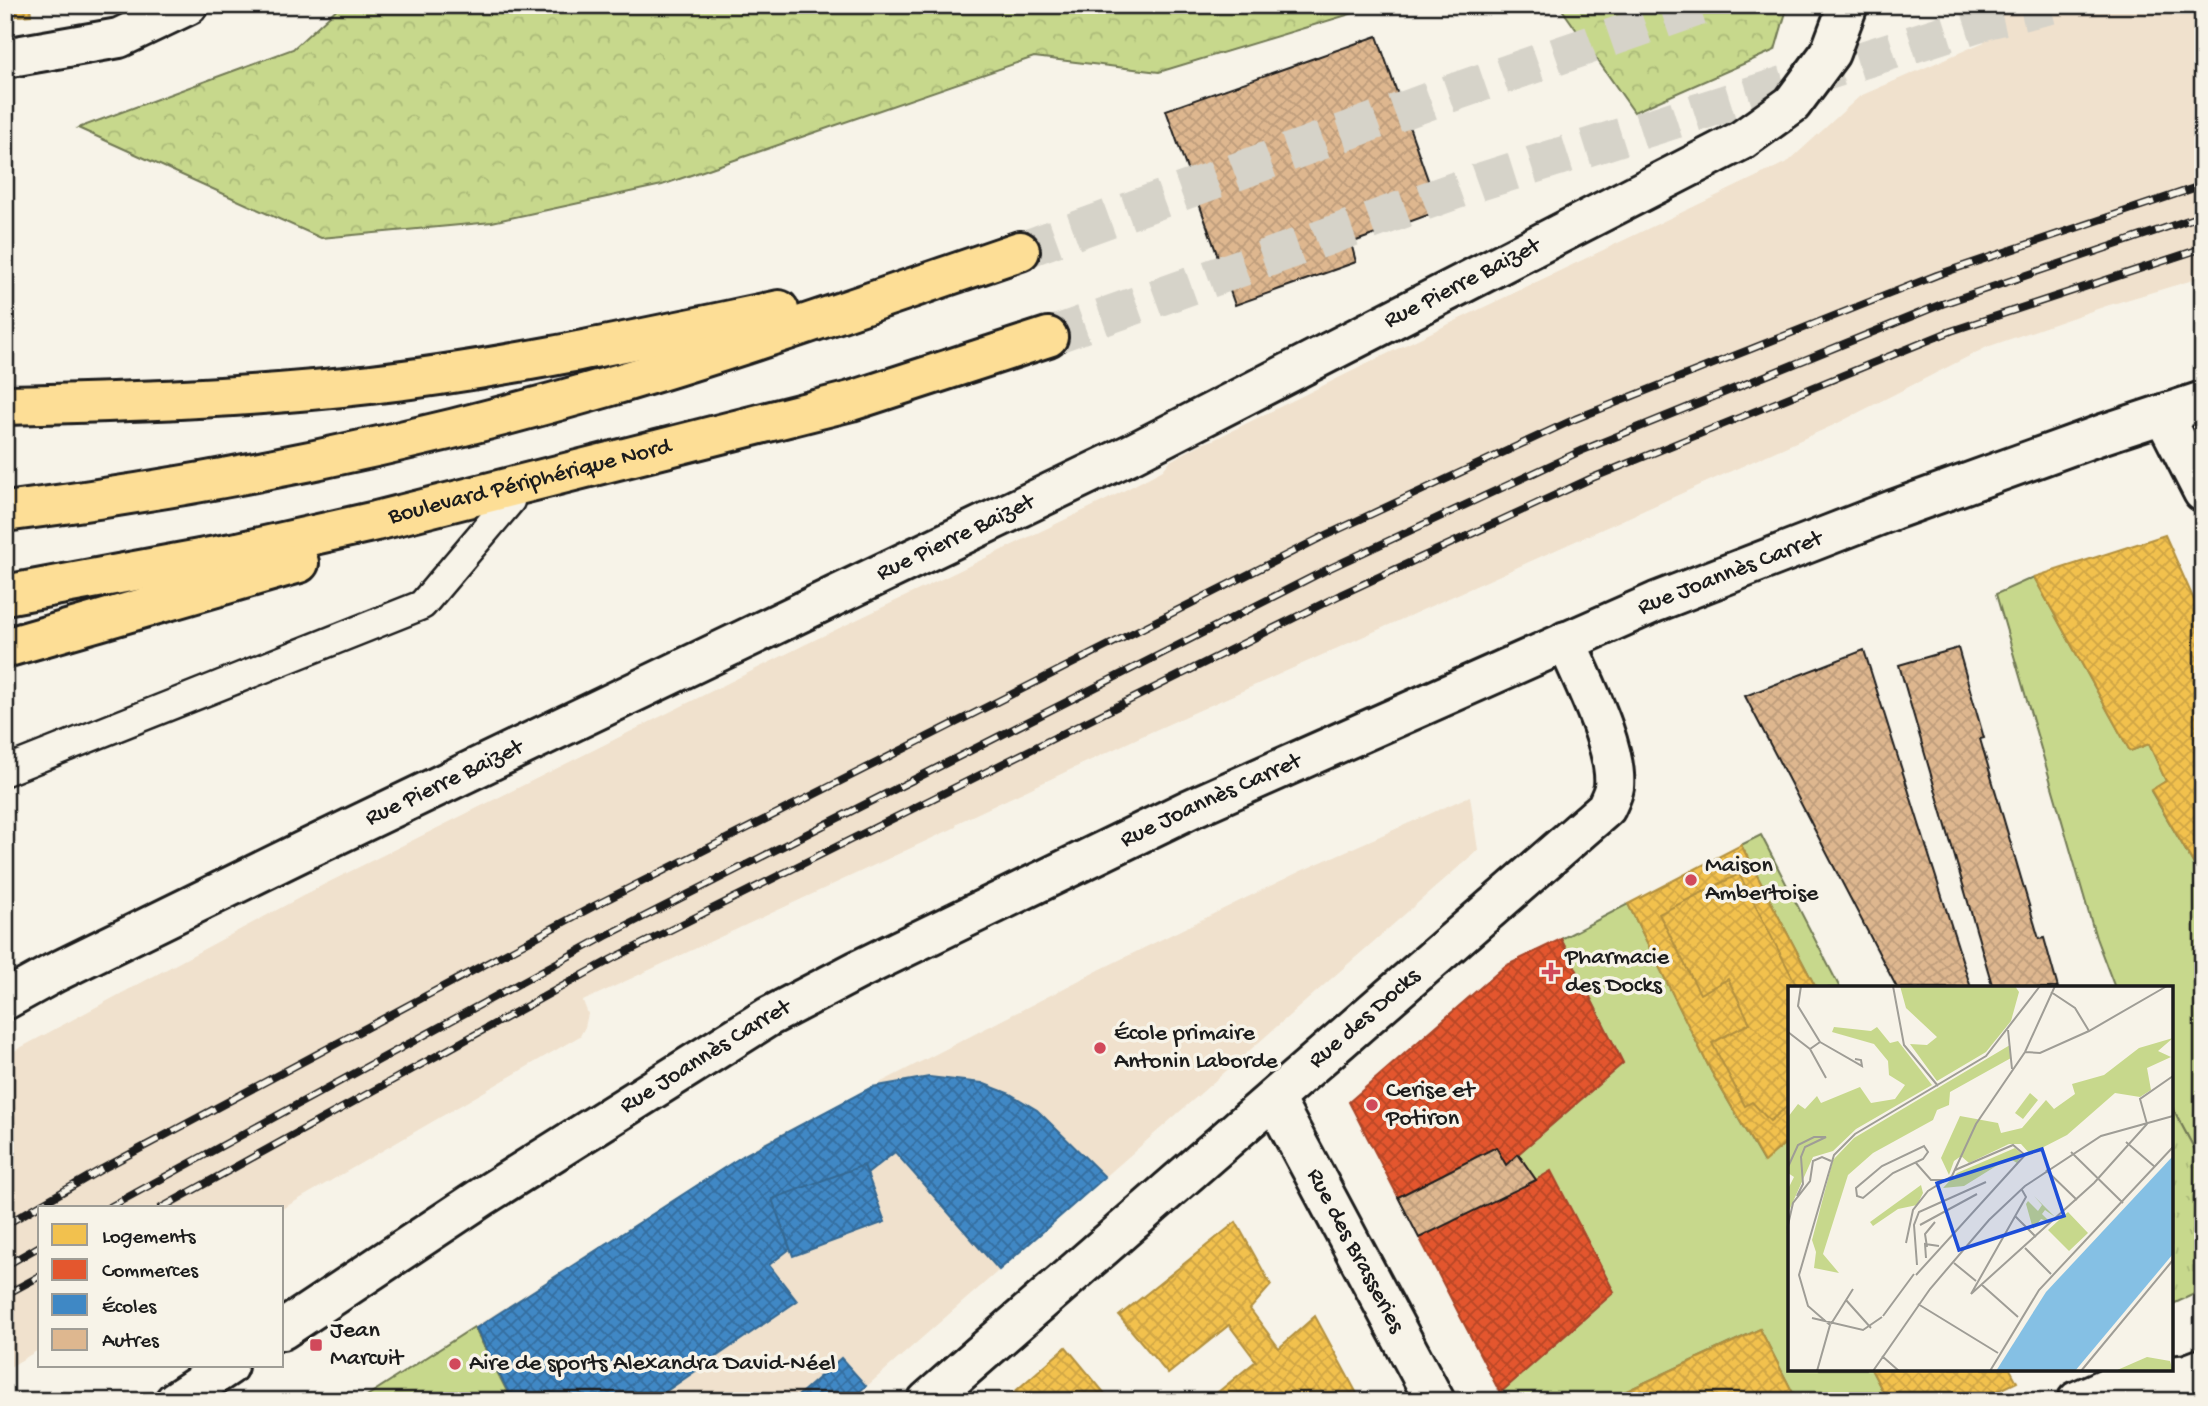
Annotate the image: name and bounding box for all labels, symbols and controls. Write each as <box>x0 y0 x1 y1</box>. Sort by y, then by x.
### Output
street label: Rue Pierre Baizet <box>1379 231 1547 336</box>
street label: Boulevard Périphérique Nord <box>384 432 676 532</box>
street label: Rue Pierre Baizet <box>872 487 1041 588</box>
street label: Rue Joannès Carret <box>1633 524 1829 623</box>
street label: Rue Pierre Baizet <box>361 732 530 833</box>
street label: Rue Joannès Carret <box>1116 746 1308 855</box>
place label: Maison Ambertoise <box>1705 852 1819 909</box>
marker: Maison Ambertoise <box>1683 872 1699 888</box>
place label: Pharmacie des Docks <box>1564 944 1670 1001</box>
street label: Rue des Docks <box>1303 962 1427 1075</box>
marker: Pharmacie des Docks <box>1543 964 1559 980</box>
inset map <box>1788 986 2173 1371</box>
street label: Rue Joannès Carret <box>615 992 798 1121</box>
place label: École primaire Antonin Laborde <box>1114 1020 1278 1077</box>
marker: École primaire Antonin Laborde <box>1092 1040 1108 1056</box>
place label: Cerise et Potiron <box>1385 1077 1476 1134</box>
marker: Cerise et Potiron <box>1364 1097 1380 1113</box>
street label: Rue des Brasseries <box>1299 1164 1411 1339</box>
legend <box>38 1206 284 1368</box>
text: Logements <box>102 1226 197 1251</box>
text: Commerces <box>102 1260 199 1285</box>
text: Écoles <box>102 1296 158 1321</box>
place label: Jean Marcuit <box>330 1317 405 1374</box>
text: Autres <box>102 1330 160 1355</box>
marker: Jean Marcuit <box>308 1337 324 1353</box>
place label: Aire de sports Alexandra David-Néel <box>469 1350 836 1379</box>
marker: Aire de sports Alexandra David-Néel <box>447 1356 463 1372</box>

